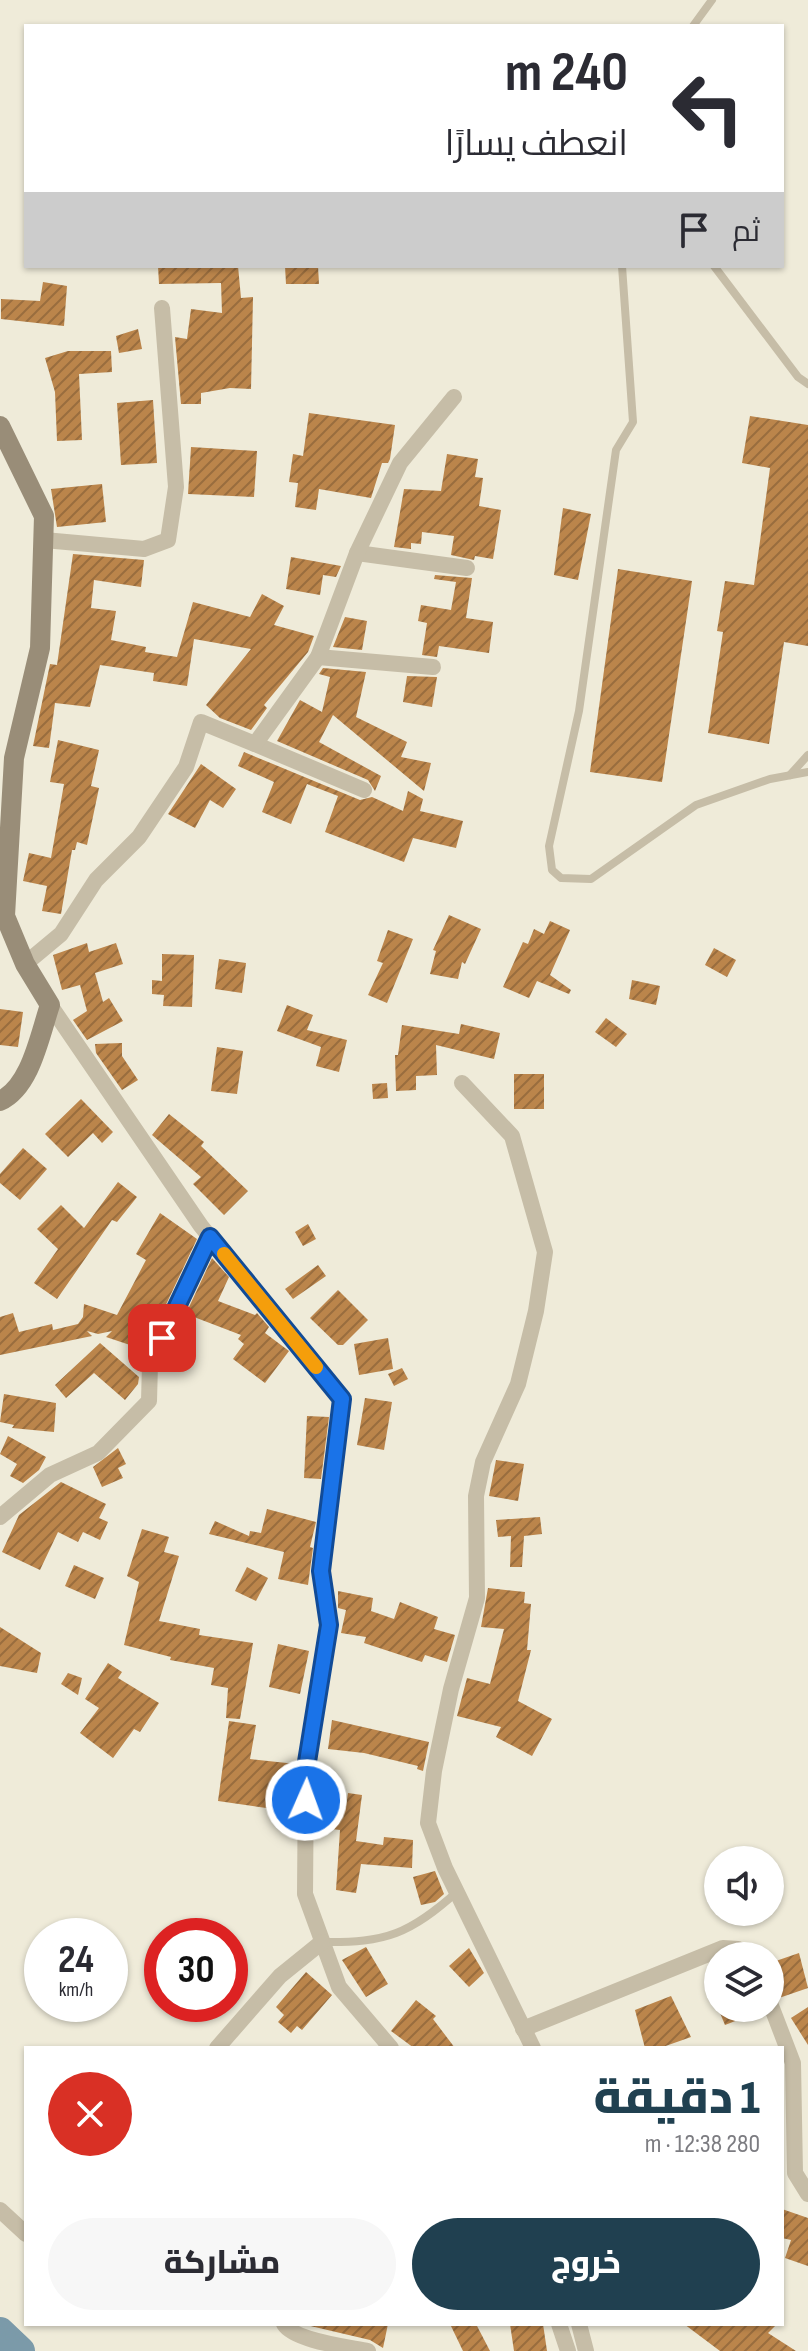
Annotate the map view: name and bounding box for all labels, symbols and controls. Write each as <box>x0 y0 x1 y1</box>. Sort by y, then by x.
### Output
text: 240 m <box>505 40 628 107</box>
icon: left <box>656 56 760 160</box>
text: انعطف يسارًا <box>445 123 628 166</box>
icon: arrive <box>672 208 716 252</box>
text: ثم <box>732 214 760 250</box>
pin <box>128 1304 196 1372</box>
icon: arrive <box>140 1316 184 1360</box>
position arrow <box>264 1758 348 1842</box>
map controls <box>704 1846 784 2022</box>
button: sound <box>704 1846 784 1926</box>
speed limit sign: 30 <box>144 1918 248 2022</box>
text: 24 <box>58 1936 94 1984</box>
button: layers <box>704 1942 784 2022</box>
text: km/h <box>59 1978 93 2002</box>
text: 1 دقيقة <box>594 2070 760 2127</box>
button: close <box>48 2072 132 2156</box>
text: 280 m · 12:38 <box>645 2129 760 2160</box>
button: مشاركة <box>48 2218 396 2310</box>
button: خروج <box>412 2218 760 2310</box>

